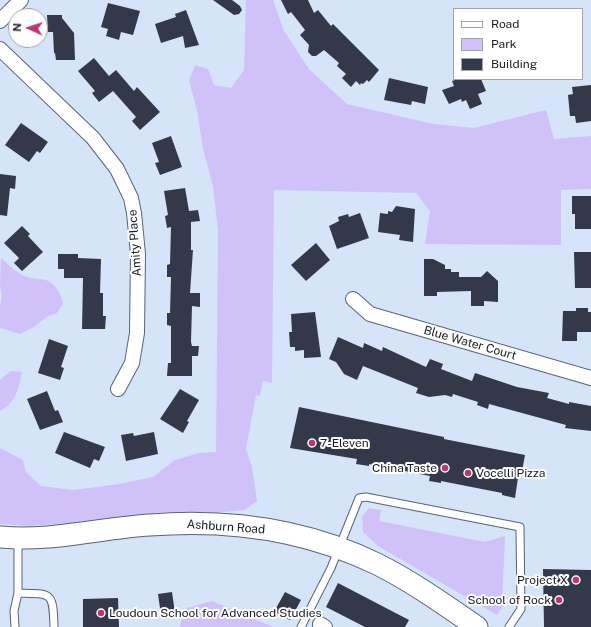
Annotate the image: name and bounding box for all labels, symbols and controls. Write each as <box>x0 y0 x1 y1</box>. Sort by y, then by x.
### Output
north arrow <box>8 8 48 48</box>
legend <box>453 8 583 80</box>
text: Road <box>491 17 519 31</box>
text: N <box>11 23 23 32</box>
text: Park <box>491 37 517 51</box>
text: Building <box>491 57 537 71</box>
street label: Amity Place <box>125 209 145 277</box>
street label: Blue Water Court <box>422 323 518 363</box>
place label: 7-Eleven <box>320 436 369 450</box>
marker: 7-Eleven <box>307 438 317 448</box>
place label: China Taste <box>372 461 437 475</box>
marker: China Taste <box>440 463 450 473</box>
place label: Vocelli Pizza <box>476 466 545 480</box>
marker: Vocelli Pizza <box>463 468 473 478</box>
street label: Ashburn Road <box>186 517 266 537</box>
place label: Project X <box>517 573 568 587</box>
marker: Project X <box>571 575 581 585</box>
place label: School of Rock <box>467 593 551 607</box>
marker: School of Rock <box>554 595 564 605</box>
place label: Loudoun School for Advanced Studies <box>109 606 322 620</box>
marker: Loudoun School for Advanced Studies <box>96 608 106 618</box>

